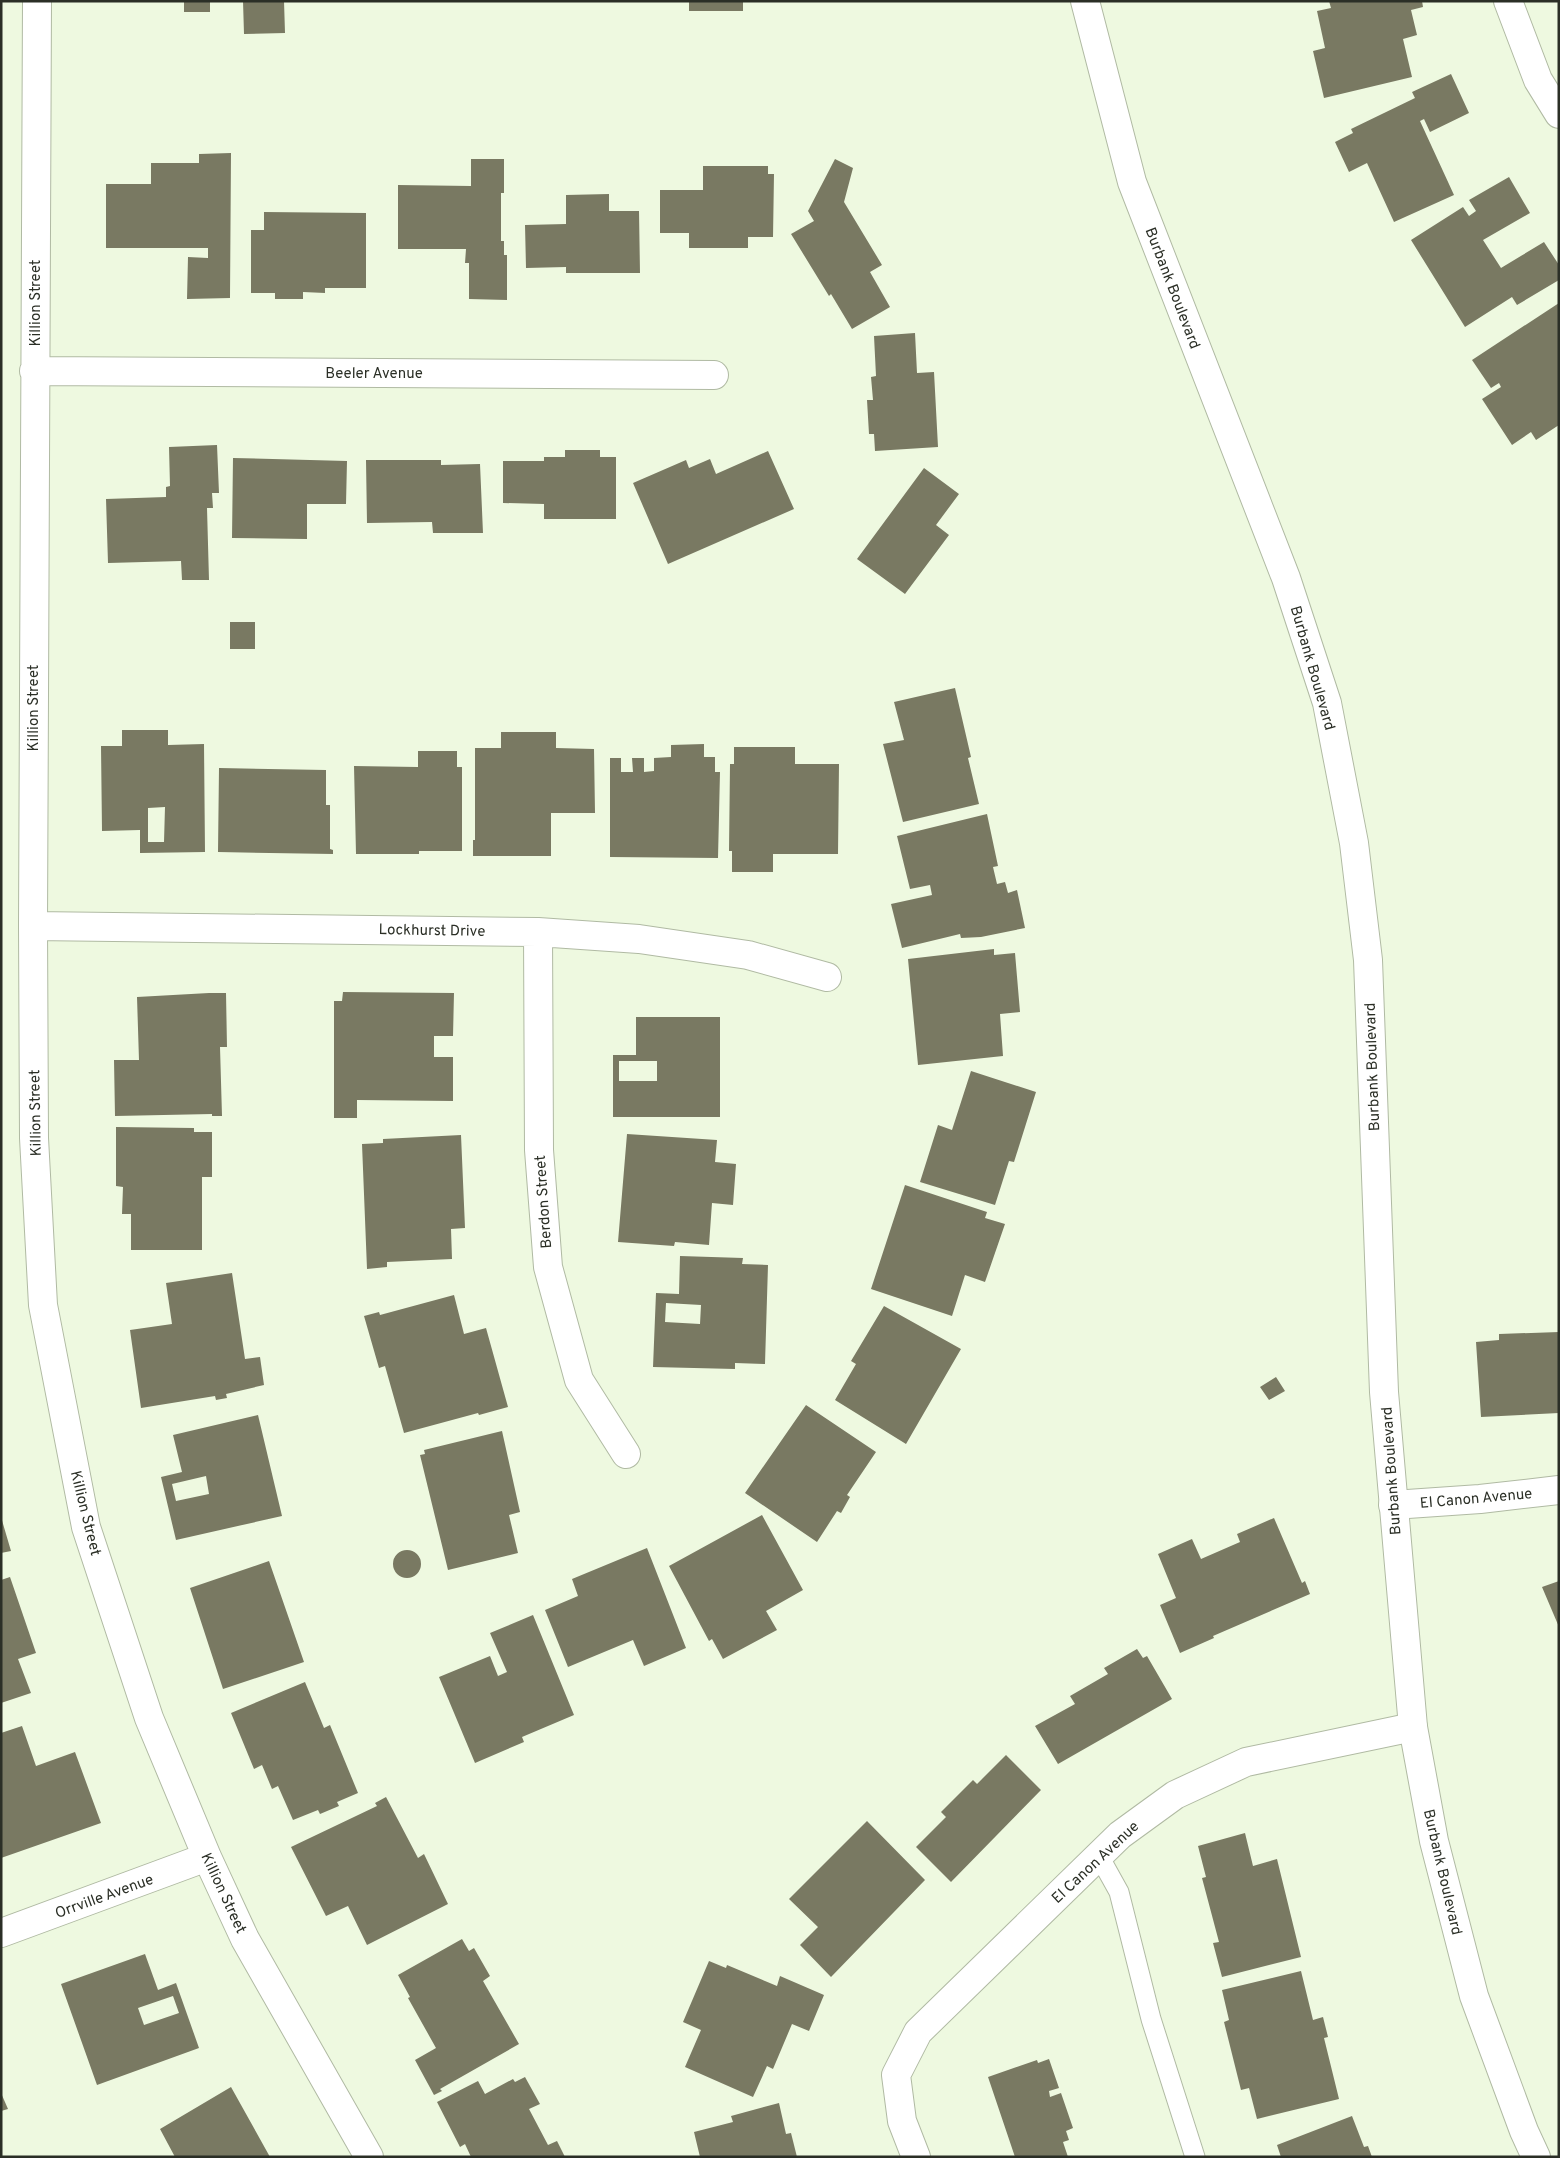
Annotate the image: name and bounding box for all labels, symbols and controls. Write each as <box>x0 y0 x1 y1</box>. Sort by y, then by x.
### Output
street label: Burbank Boulevard <box>1140 225 1204 352</box>
street label: Killion Street <box>27 260 46 346</box>
street label: Beeler Avenue <box>325 365 423 384</box>
street label: Burbank Boulevard <box>1285 604 1338 733</box>
street label: Killion Street <box>25 665 44 751</box>
street label: Lockhurst Drive <box>378 921 486 942</box>
street label: Burbank Boulevard <box>1362 1002 1385 1132</box>
street label: Killion Street <box>26 1069 47 1157</box>
street label: Berdon Street <box>532 1155 557 1249</box>
street label: Burbank Boulevard <box>1379 1406 1406 1536</box>
street label: Killion Street <box>65 1469 104 1558</box>
street label: El Canon Avenue <box>1419 1485 1533 1514</box>
street label: Burbank Boulevard <box>1418 1808 1465 1937</box>
street label: El Canon Avenue <box>1048 1818 1144 1908</box>
street label: Killion Street <box>196 1850 250 1937</box>
street label: Orrville Avenue <box>53 1871 156 1924</box>

